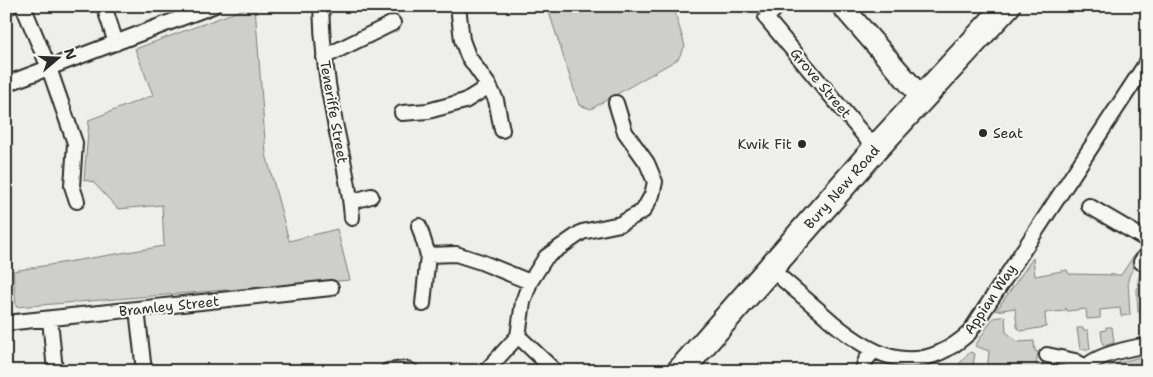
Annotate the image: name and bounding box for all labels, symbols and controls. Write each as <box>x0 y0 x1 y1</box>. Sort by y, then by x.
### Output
north arrow <box>32 32 82 82</box>
street label: Grove Street <box>786 44 856 122</box>
text: N <box>60 46 81 62</box>
street label: Teneriffe Street <box>316 59 352 165</box>
place label: Seat <box>993 124 1023 142</box>
marker: Seat <box>977 127 989 139</box>
place label: Kwik Fit <box>737 135 792 153</box>
marker: Kwik Fit <box>796 138 808 150</box>
street label: Bury New Road <box>800 141 883 233</box>
street label: Appian Way <box>960 260 1020 338</box>
street label: Bramley Street <box>118 292 220 320</box>

